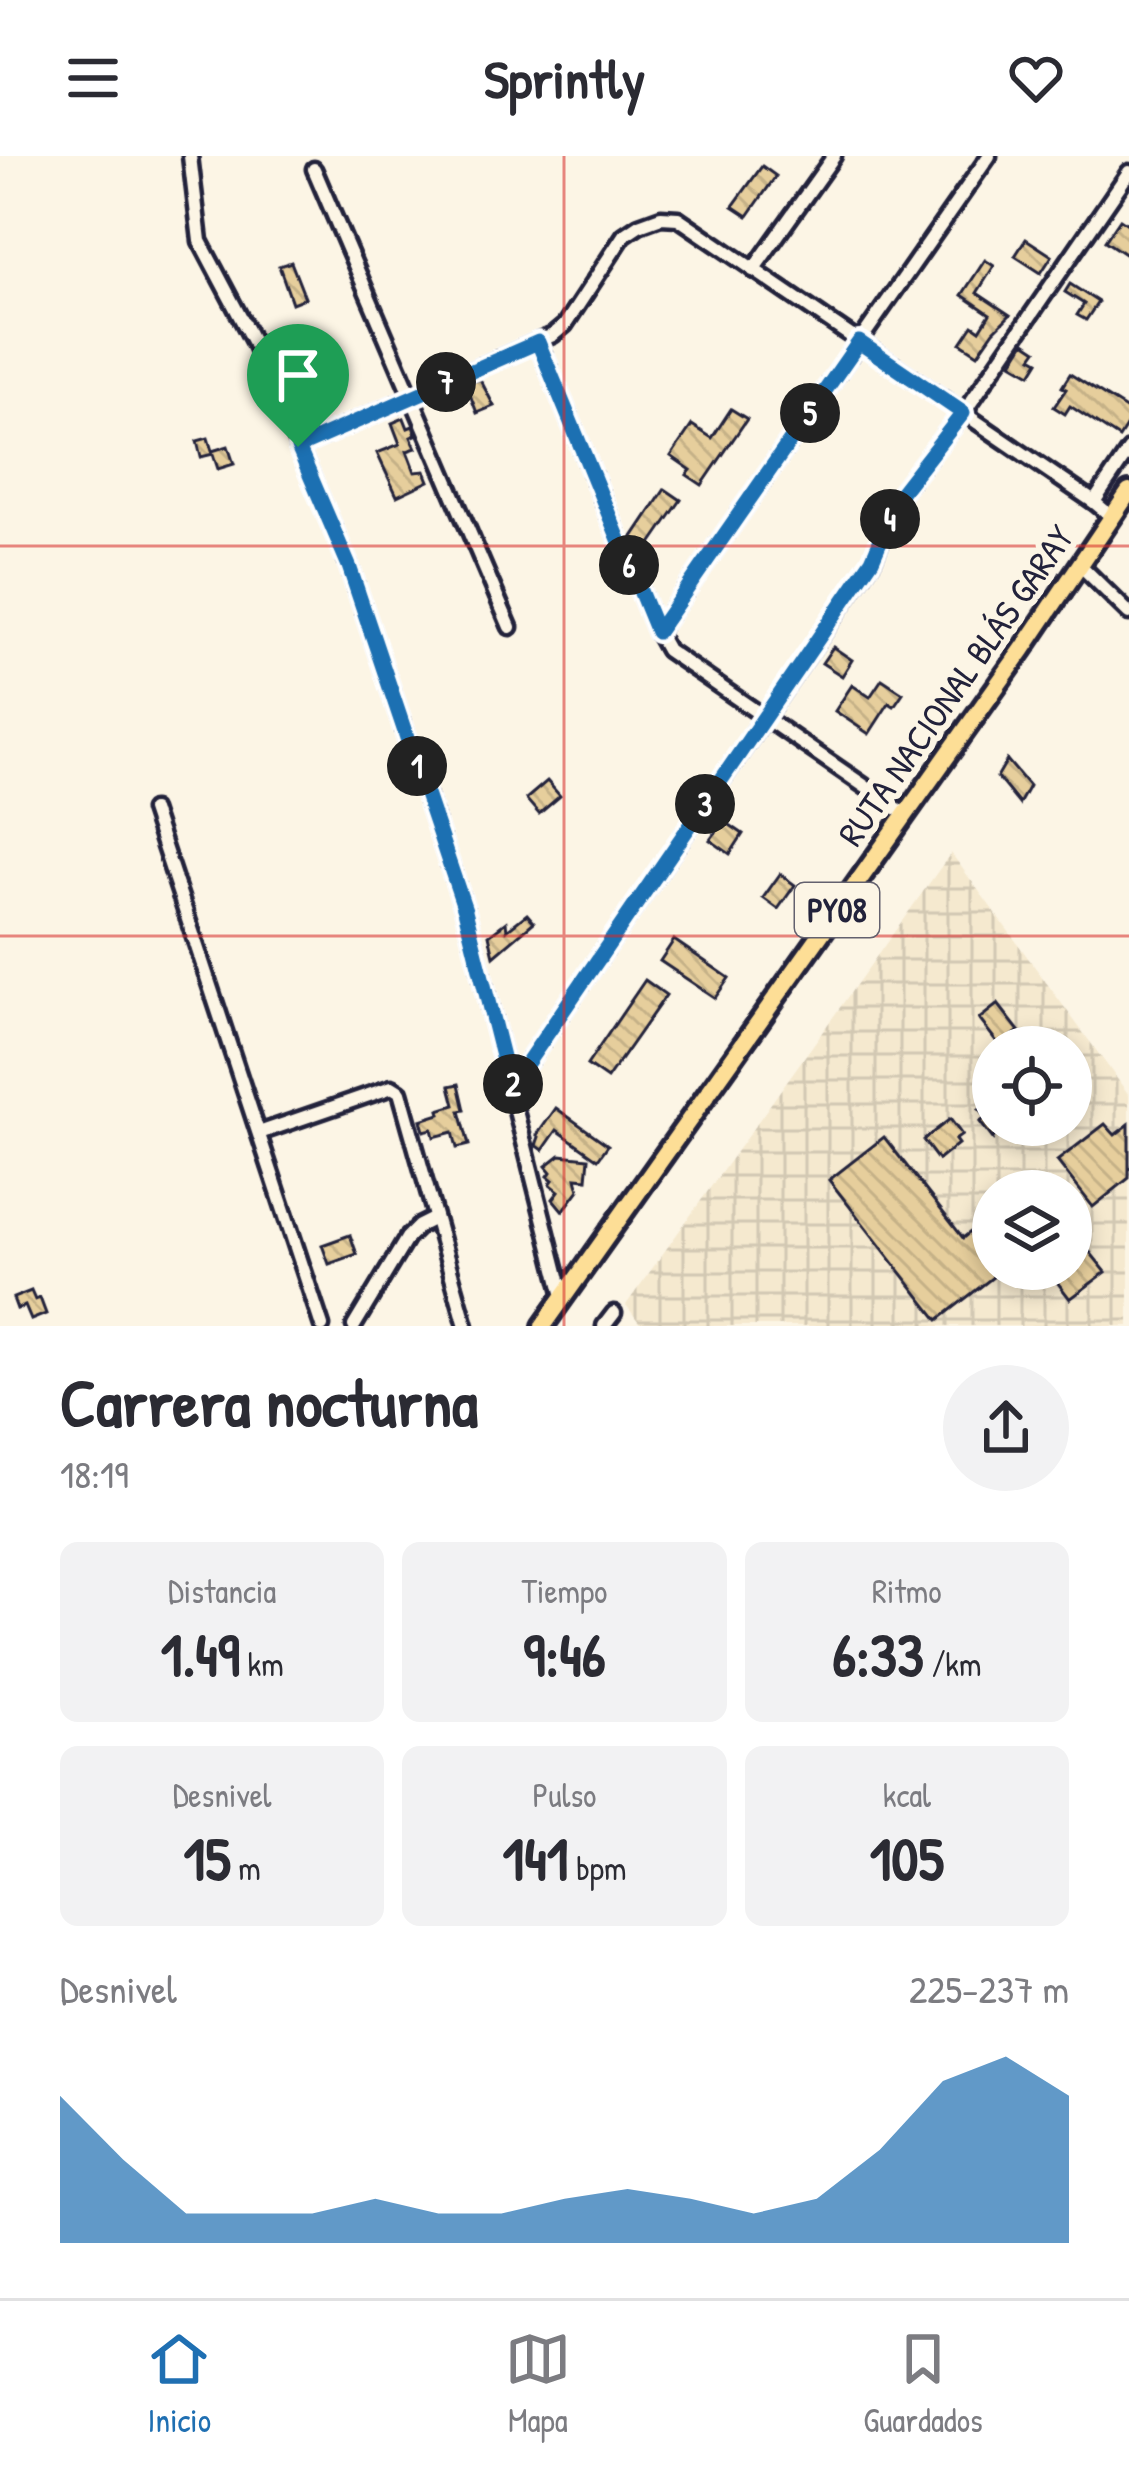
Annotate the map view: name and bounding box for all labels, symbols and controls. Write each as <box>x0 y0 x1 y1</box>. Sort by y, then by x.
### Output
text: Sprintly <box>484 42 645 115</box>
icon: menu <box>60 45 126 111</box>
icon: heart <box>1003 45 1069 111</box>
pin <box>247 324 349 447</box>
icon: arrive <box>265 342 331 408</box>
pin: 7 <box>416 352 476 412</box>
text: 7 <box>438 360 454 404</box>
pin: 5 <box>780 383 840 443</box>
text: 5 <box>803 391 817 435</box>
pin: 4 <box>860 489 920 549</box>
text: 4 <box>884 497 896 541</box>
street label: RUTA NACIONAL BLÁS GARAY <box>826 515 1084 855</box>
pin: 6 <box>599 535 659 595</box>
text: 6 <box>622 543 636 587</box>
pin: 1 <box>387 736 447 796</box>
text: 1 <box>411 744 423 788</box>
pin: 3 <box>675 774 735 834</box>
text: 3 <box>698 782 712 826</box>
road number: PY08 <box>795 883 879 937</box>
map controls <box>972 1026 1092 1290</box>
button: locate <box>972 1026 1092 1146</box>
pin: 2 <box>483 1054 543 1114</box>
text: 2 <box>505 1062 521 1106</box>
button: layers <box>972 1170 1092 1290</box>
text: Carrera nocturna <box>60 1357 478 1447</box>
button: share <box>943 1365 1069 1491</box>
text: 18:19 <box>60 1447 129 1500</box>
text: Distancia <box>168 1569 276 1613</box>
text: Tiempo <box>522 1569 607 1613</box>
text: Ritmo <box>872 1569 942 1613</box>
text: 1.49 <box>161 1613 240 1695</box>
text: 9:46 <box>523 1613 606 1695</box>
text: 6:33 <box>832 1613 924 1695</box>
text: km <box>240 1642 284 1686</box>
text: /km <box>924 1642 981 1686</box>
text: Desnivel <box>173 1773 272 1817</box>
text: Pulso <box>533 1773 596 1817</box>
text: kcal <box>883 1773 931 1817</box>
text: 15 <box>184 1817 231 1899</box>
text: 141 <box>503 1817 569 1899</box>
text: 105 <box>870 1817 944 1899</box>
text: m <box>231 1846 261 1890</box>
text: bpm <box>569 1846 626 1890</box>
text: Desnivel <box>60 1962 177 2015</box>
text: 225–237 m <box>909 1962 1069 2015</box>
tab: Inicio <box>146 2326 212 2442</box>
tab: Mapa <box>505 2326 571 2442</box>
tab: Guardados <box>863 2326 983 2442</box>

